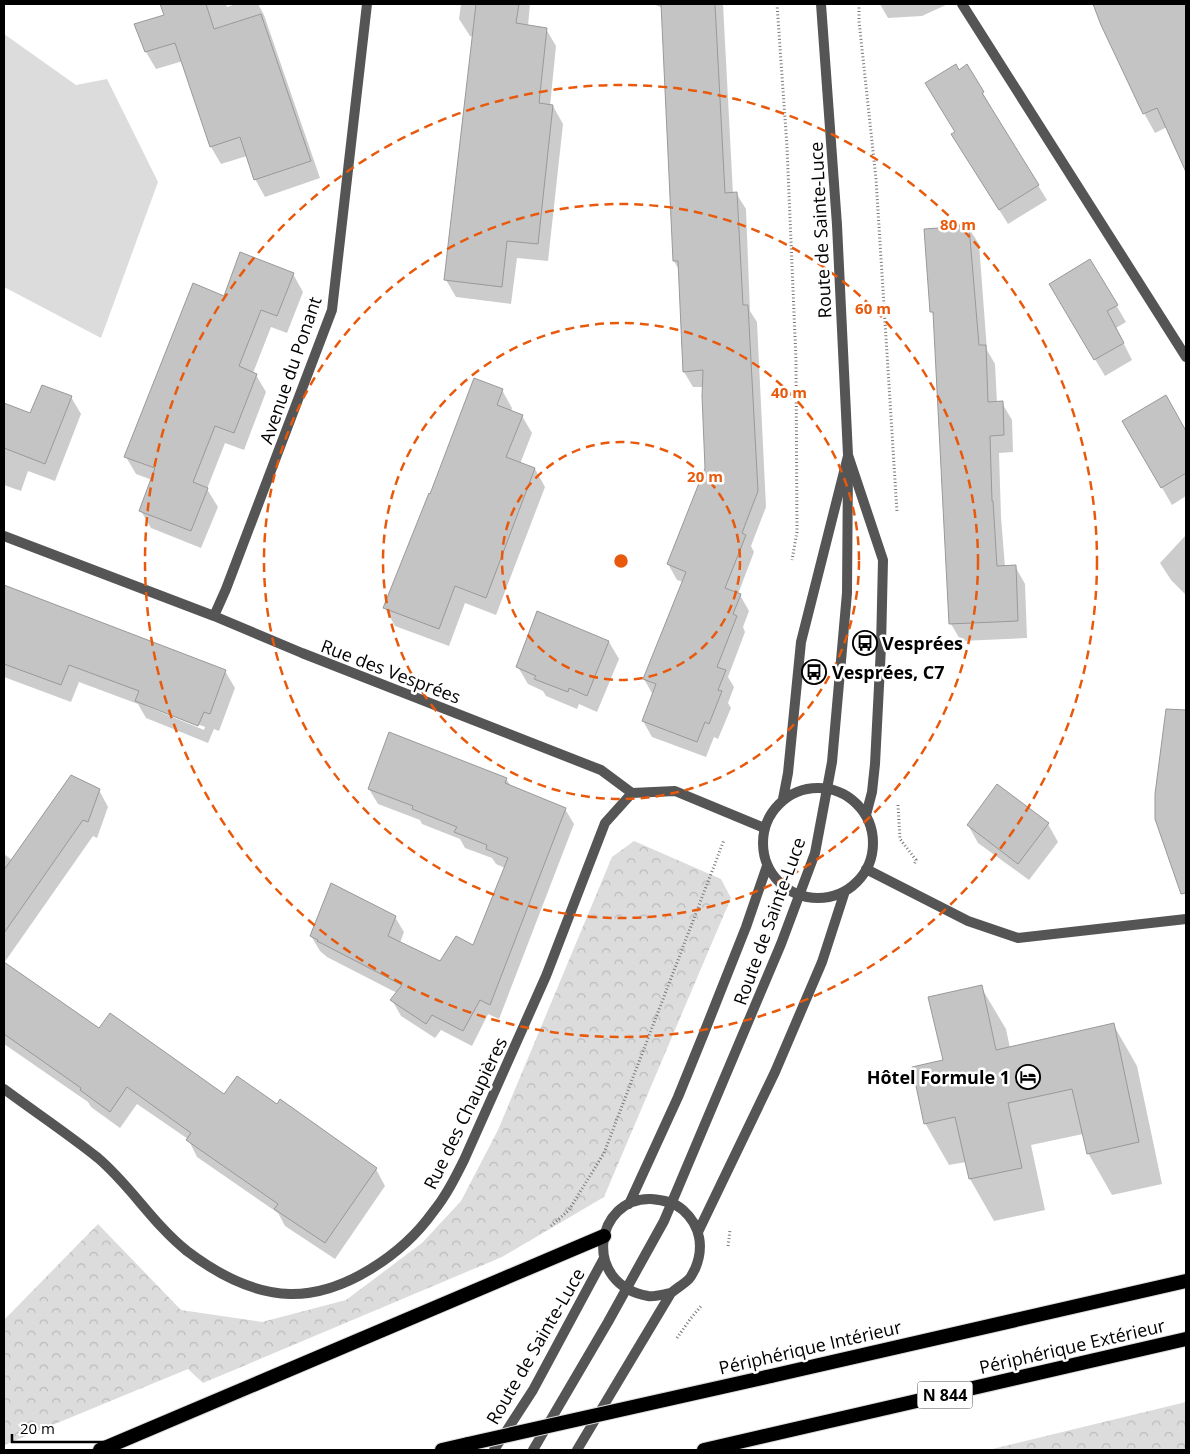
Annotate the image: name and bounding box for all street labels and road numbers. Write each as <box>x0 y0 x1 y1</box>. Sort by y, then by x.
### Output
street label: Route de Sainte-Luce <box>803 141 837 319</box>
street label: Avenue du Ponant <box>254 293 326 447</box>
street label: Rue des Vesprées <box>318 633 464 709</box>
street label: Route de Sainte-Luce <box>727 834 811 1008</box>
street label: Rue des Chaupières <box>418 1033 512 1193</box>
street label: Route de Sainte-Luce <box>480 1263 590 1429</box>
street label: Périphérique Extérieur <box>977 1313 1168 1379</box>
street label: Périphérique Intérieur <box>716 1314 904 1380</box>
road number: N 844 <box>918 1382 972 1408</box>

